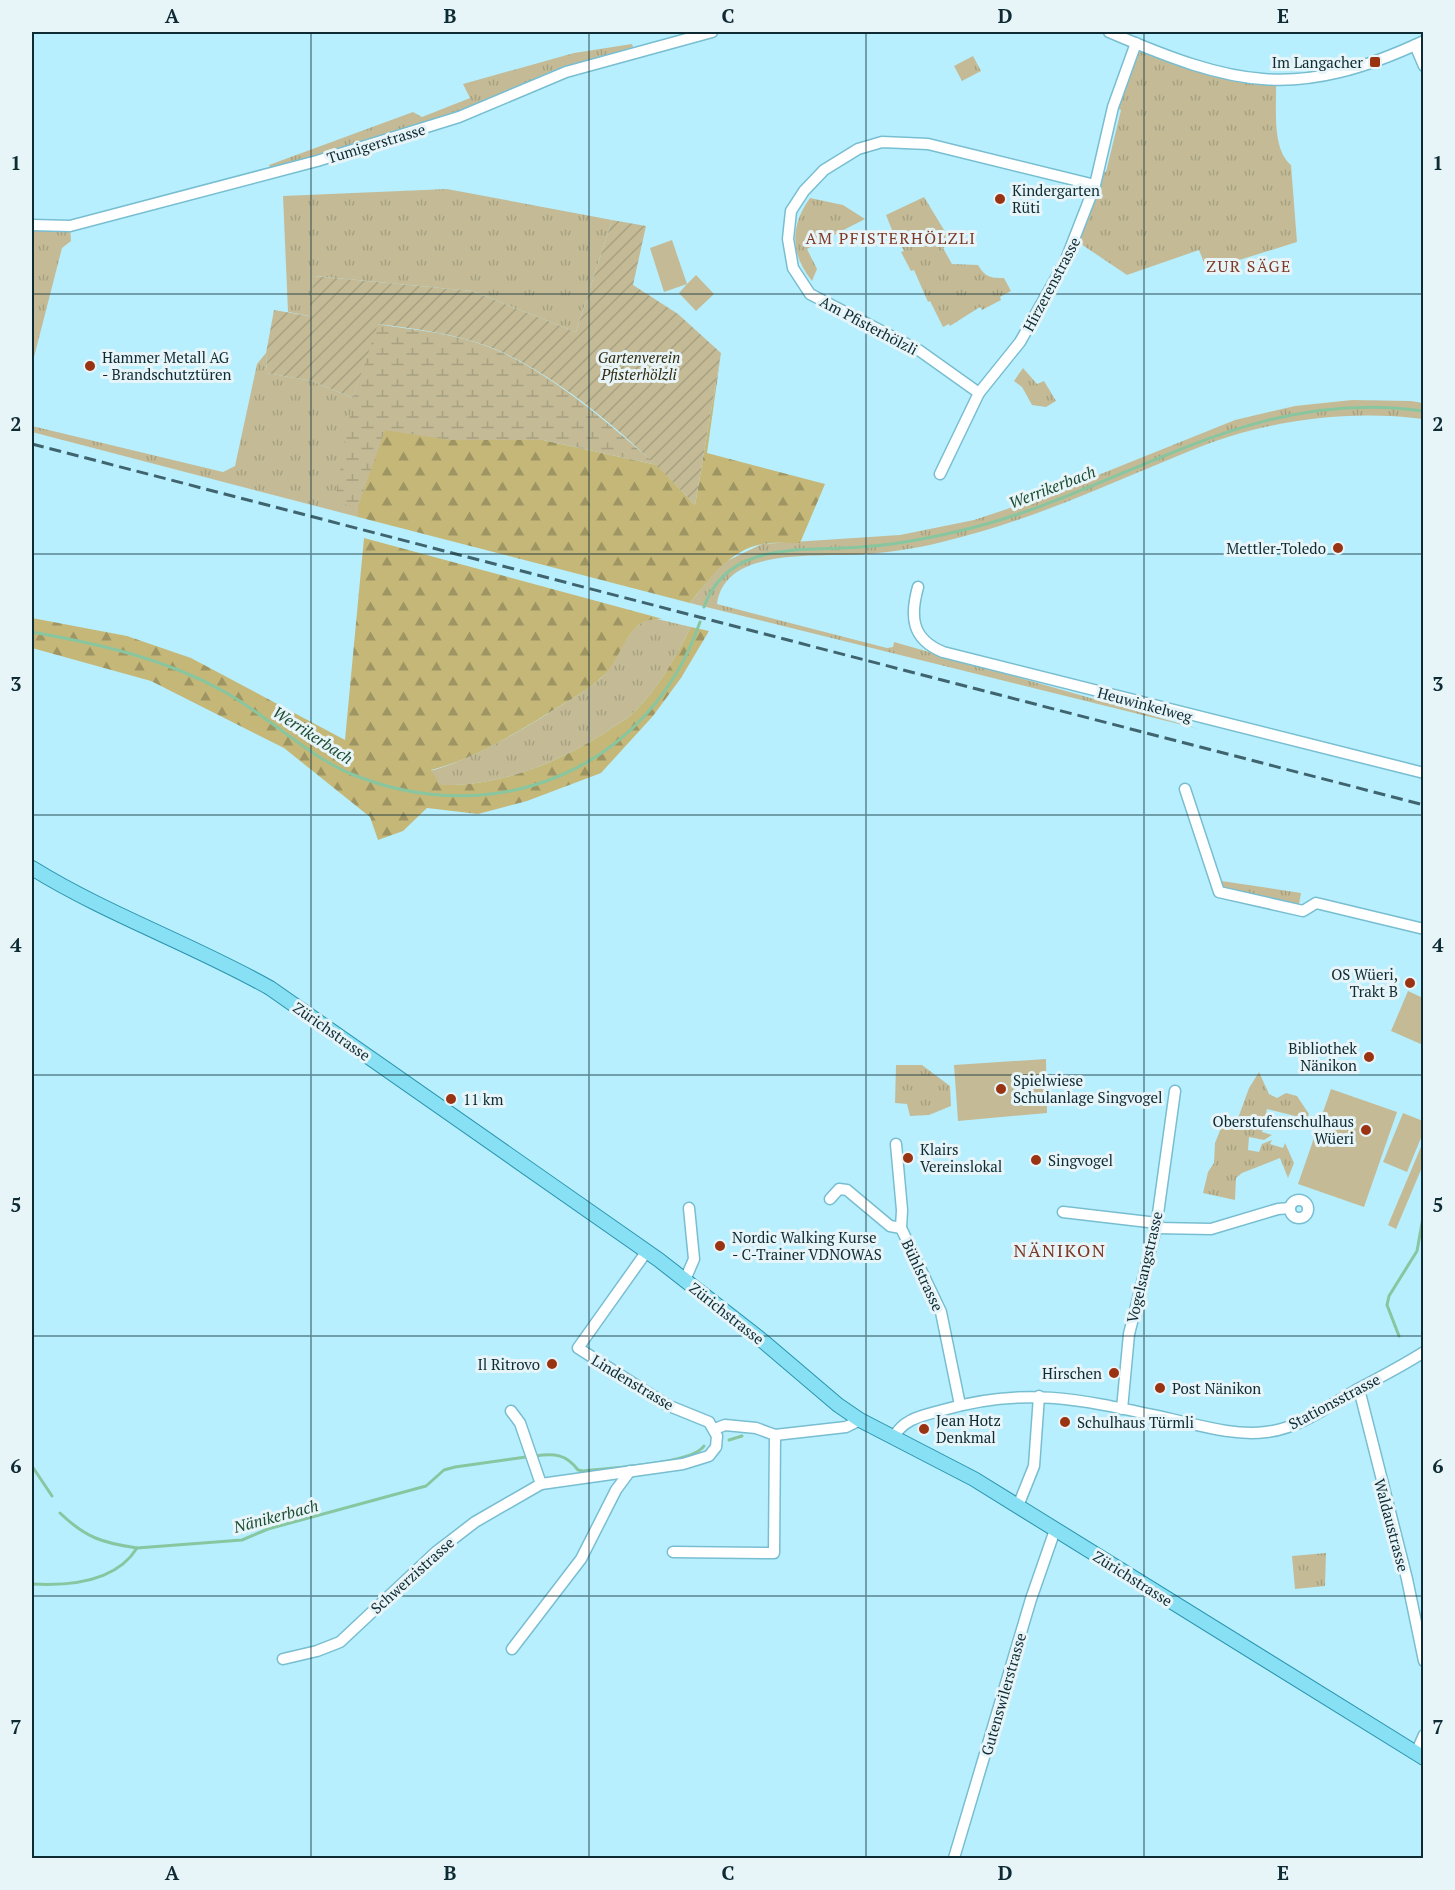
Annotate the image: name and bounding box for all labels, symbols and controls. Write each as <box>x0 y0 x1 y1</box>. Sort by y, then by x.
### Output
text: A <box>165 2 180 29</box>
text: B <box>444 2 457 29</box>
text: C <box>721 2 735 29</box>
text: D <box>998 2 1012 29</box>
text: E <box>1277 2 1289 29</box>
place label: Im Langacher <box>1272 52 1363 72</box>
marker: Im Langacher <box>1368 55 1382 69</box>
street label: Tumigerstrasse <box>324 119 428 167</box>
text: 1 <box>10 149 22 176</box>
text: 1 <box>1432 149 1444 176</box>
place label: Kindergarten Rüti <box>1012 180 1100 217</box>
marker: Kindergarten Rüti <box>993 192 1007 206</box>
district label: AM PFISTERHÖLZLI <box>806 227 977 249</box>
street label: Hirzerenstrasse <box>1018 233 1084 335</box>
district label: ZUR SÄGE <box>1206 255 1292 277</box>
street label: Am Pfisterhölzli <box>817 291 921 359</box>
place label: Hammer Metall AG - Brandschutztüren <box>102 347 231 384</box>
park label: Gartenverein Pfisterhölzli <box>598 347 680 384</box>
marker: Hammer Metall AG - Brandschutztüren <box>83 359 97 373</box>
text: 2 <box>10 410 22 437</box>
text: 2 <box>1432 410 1444 437</box>
water label: Werrikerbach <box>1005 460 1099 514</box>
place label: Mettler-Toledo <box>1226 538 1326 558</box>
marker: Mettler-Toledo <box>1331 541 1345 555</box>
text: 3 <box>10 670 22 697</box>
text: 3 <box>1432 670 1444 697</box>
street label: Heuwinkelweg <box>1095 682 1196 727</box>
water label: Werrikerbach <box>269 701 357 769</box>
text: 4 <box>10 931 22 958</box>
text: 4 <box>1432 931 1444 958</box>
place label: OS Wüeri, Trakt B <box>1331 964 1398 1001</box>
marker: OS Wüeri, Trakt B <box>1403 976 1417 990</box>
street label: Zürichstrasse <box>289 997 375 1065</box>
place label: Bibliothek Nänikon <box>1288 1038 1357 1075</box>
marker: Bibliothek Nänikon <box>1362 1050 1376 1064</box>
place label: Spielwiese Schulanlage Singvogel <box>1013 1070 1163 1107</box>
marker: Spielwiese Schulanlage Singvogel <box>994 1082 1008 1096</box>
place label: 11 km <box>463 1089 503 1109</box>
marker: 11 km <box>444 1092 458 1106</box>
place label: Oberstufenschulhaus Wüeri <box>1213 1111 1354 1148</box>
marker: Oberstufenschulhaus Wüeri <box>1359 1123 1373 1137</box>
place label: Klairs Vereinslokal <box>920 1139 1002 1176</box>
place label: Singvogel <box>1048 1150 1113 1170</box>
marker: Klairs Vereinslokal <box>901 1151 915 1165</box>
marker: Singvogel <box>1029 1153 1043 1167</box>
text: 5 <box>10 1191 22 1218</box>
text: 5 <box>1432 1191 1444 1218</box>
street label: Vogelsangstrasse <box>1121 1209 1167 1325</box>
place label: Nordic Walking Kurse - C-Trainer VDNOWAS <box>732 1227 882 1264</box>
street label: Bühlstrasse <box>898 1236 948 1314</box>
district label: NÄNIKON <box>1013 1238 1107 1262</box>
marker: Nordic Walking Kurse - C-Trainer VDNOWAS <box>713 1239 727 1253</box>
street label: Zürichstrasse <box>685 1277 769 1349</box>
street label: Lindenstrasse <box>588 1350 678 1414</box>
place label: Il Ritrovo <box>478 1354 540 1374</box>
marker: Il Ritrovo <box>545 1357 559 1371</box>
place label: Hirschen <box>1042 1363 1102 1383</box>
marker: Hirschen <box>1107 1366 1121 1380</box>
street label: Stationsstrasse <box>1285 1368 1383 1434</box>
place label: Post Nänikon <box>1172 1378 1261 1398</box>
marker: Post Nänikon <box>1153 1381 1167 1395</box>
place label: Jean Hotz Denkmal <box>936 1410 1001 1447</box>
place label: Schulhaus Türmli <box>1077 1412 1194 1432</box>
marker: Schulhaus Türmli <box>1058 1415 1072 1429</box>
marker: Jean Hotz Denkmal <box>917 1422 931 1436</box>
text: 6 <box>10 1452 22 1479</box>
text: 6 <box>1432 1452 1444 1479</box>
street label: Waldaustrasse <box>1370 1476 1414 1574</box>
water label: Nänikerbach <box>230 1494 321 1538</box>
street label: Schwerzistrasse <box>366 1532 458 1618</box>
street label: Zürichstrasse <box>1090 1546 1176 1610</box>
street label: Gutenswilerstrasse <box>976 1630 1030 1758</box>
text: 7 <box>10 1713 22 1740</box>
text: 7 <box>1432 1713 1444 1740</box>
text: A <box>165 1859 180 1886</box>
text: B <box>444 1859 457 1886</box>
text: C <box>721 1859 735 1886</box>
text: D <box>998 1859 1012 1886</box>
text: E <box>1277 1859 1289 1886</box>

